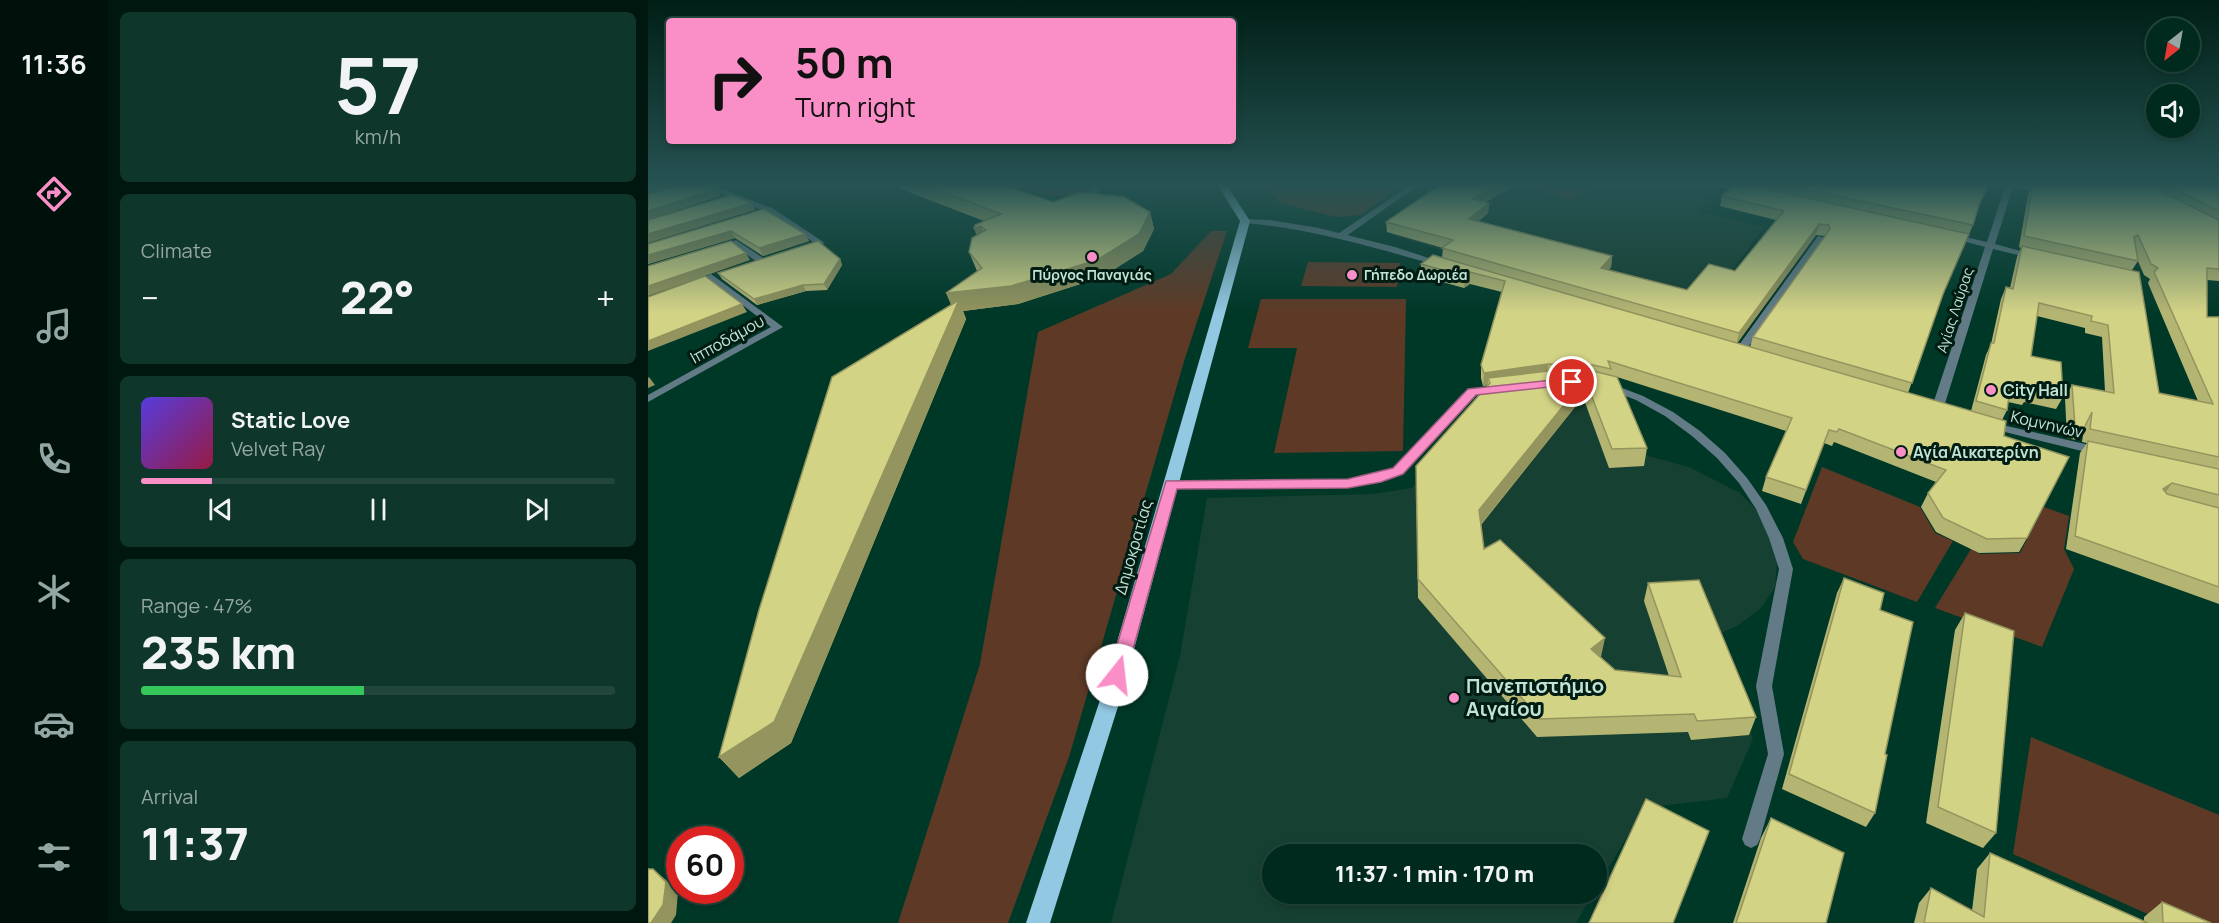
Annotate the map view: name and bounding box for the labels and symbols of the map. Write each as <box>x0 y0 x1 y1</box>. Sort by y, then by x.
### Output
north arrow <box>2146 18 2200 72</box>
marker: Πύργος Παναγιάς <box>1085 250 1099 264</box>
street label: Αγίας Λαύρας <box>1932 264 1977 355</box>
place label: Πύργος Παναγιάς <box>1032 265 1152 284</box>
place label: Γήπεδο Δωριέα <box>1364 265 1467 284</box>
marker: Γήπεδο Δωριέα <box>1345 268 1359 282</box>
street label: Ιπποδάμου <box>686 310 768 368</box>
pin <box>1546 356 1597 407</box>
place label: City Hall <box>2003 379 2068 401</box>
marker: City Hall <box>1984 383 1998 397</box>
street label: Κομνηνών <box>2009 405 2085 443</box>
place label: Αγία Αικατερίνη <box>1913 441 2039 463</box>
marker: Αγία Αικατερίνη <box>1894 445 1908 459</box>
street label: Δημοκρατίας <box>1109 497 1157 597</box>
position arrow <box>1085 643 1149 707</box>
place label: Πανεπιστήμιο Αιγαίου <box>1466 672 1604 722</box>
marker: Πανεπιστήμιο Αιγαίου <box>1447 691 1461 705</box>
speed limit sign: 60 <box>666 826 744 904</box>

